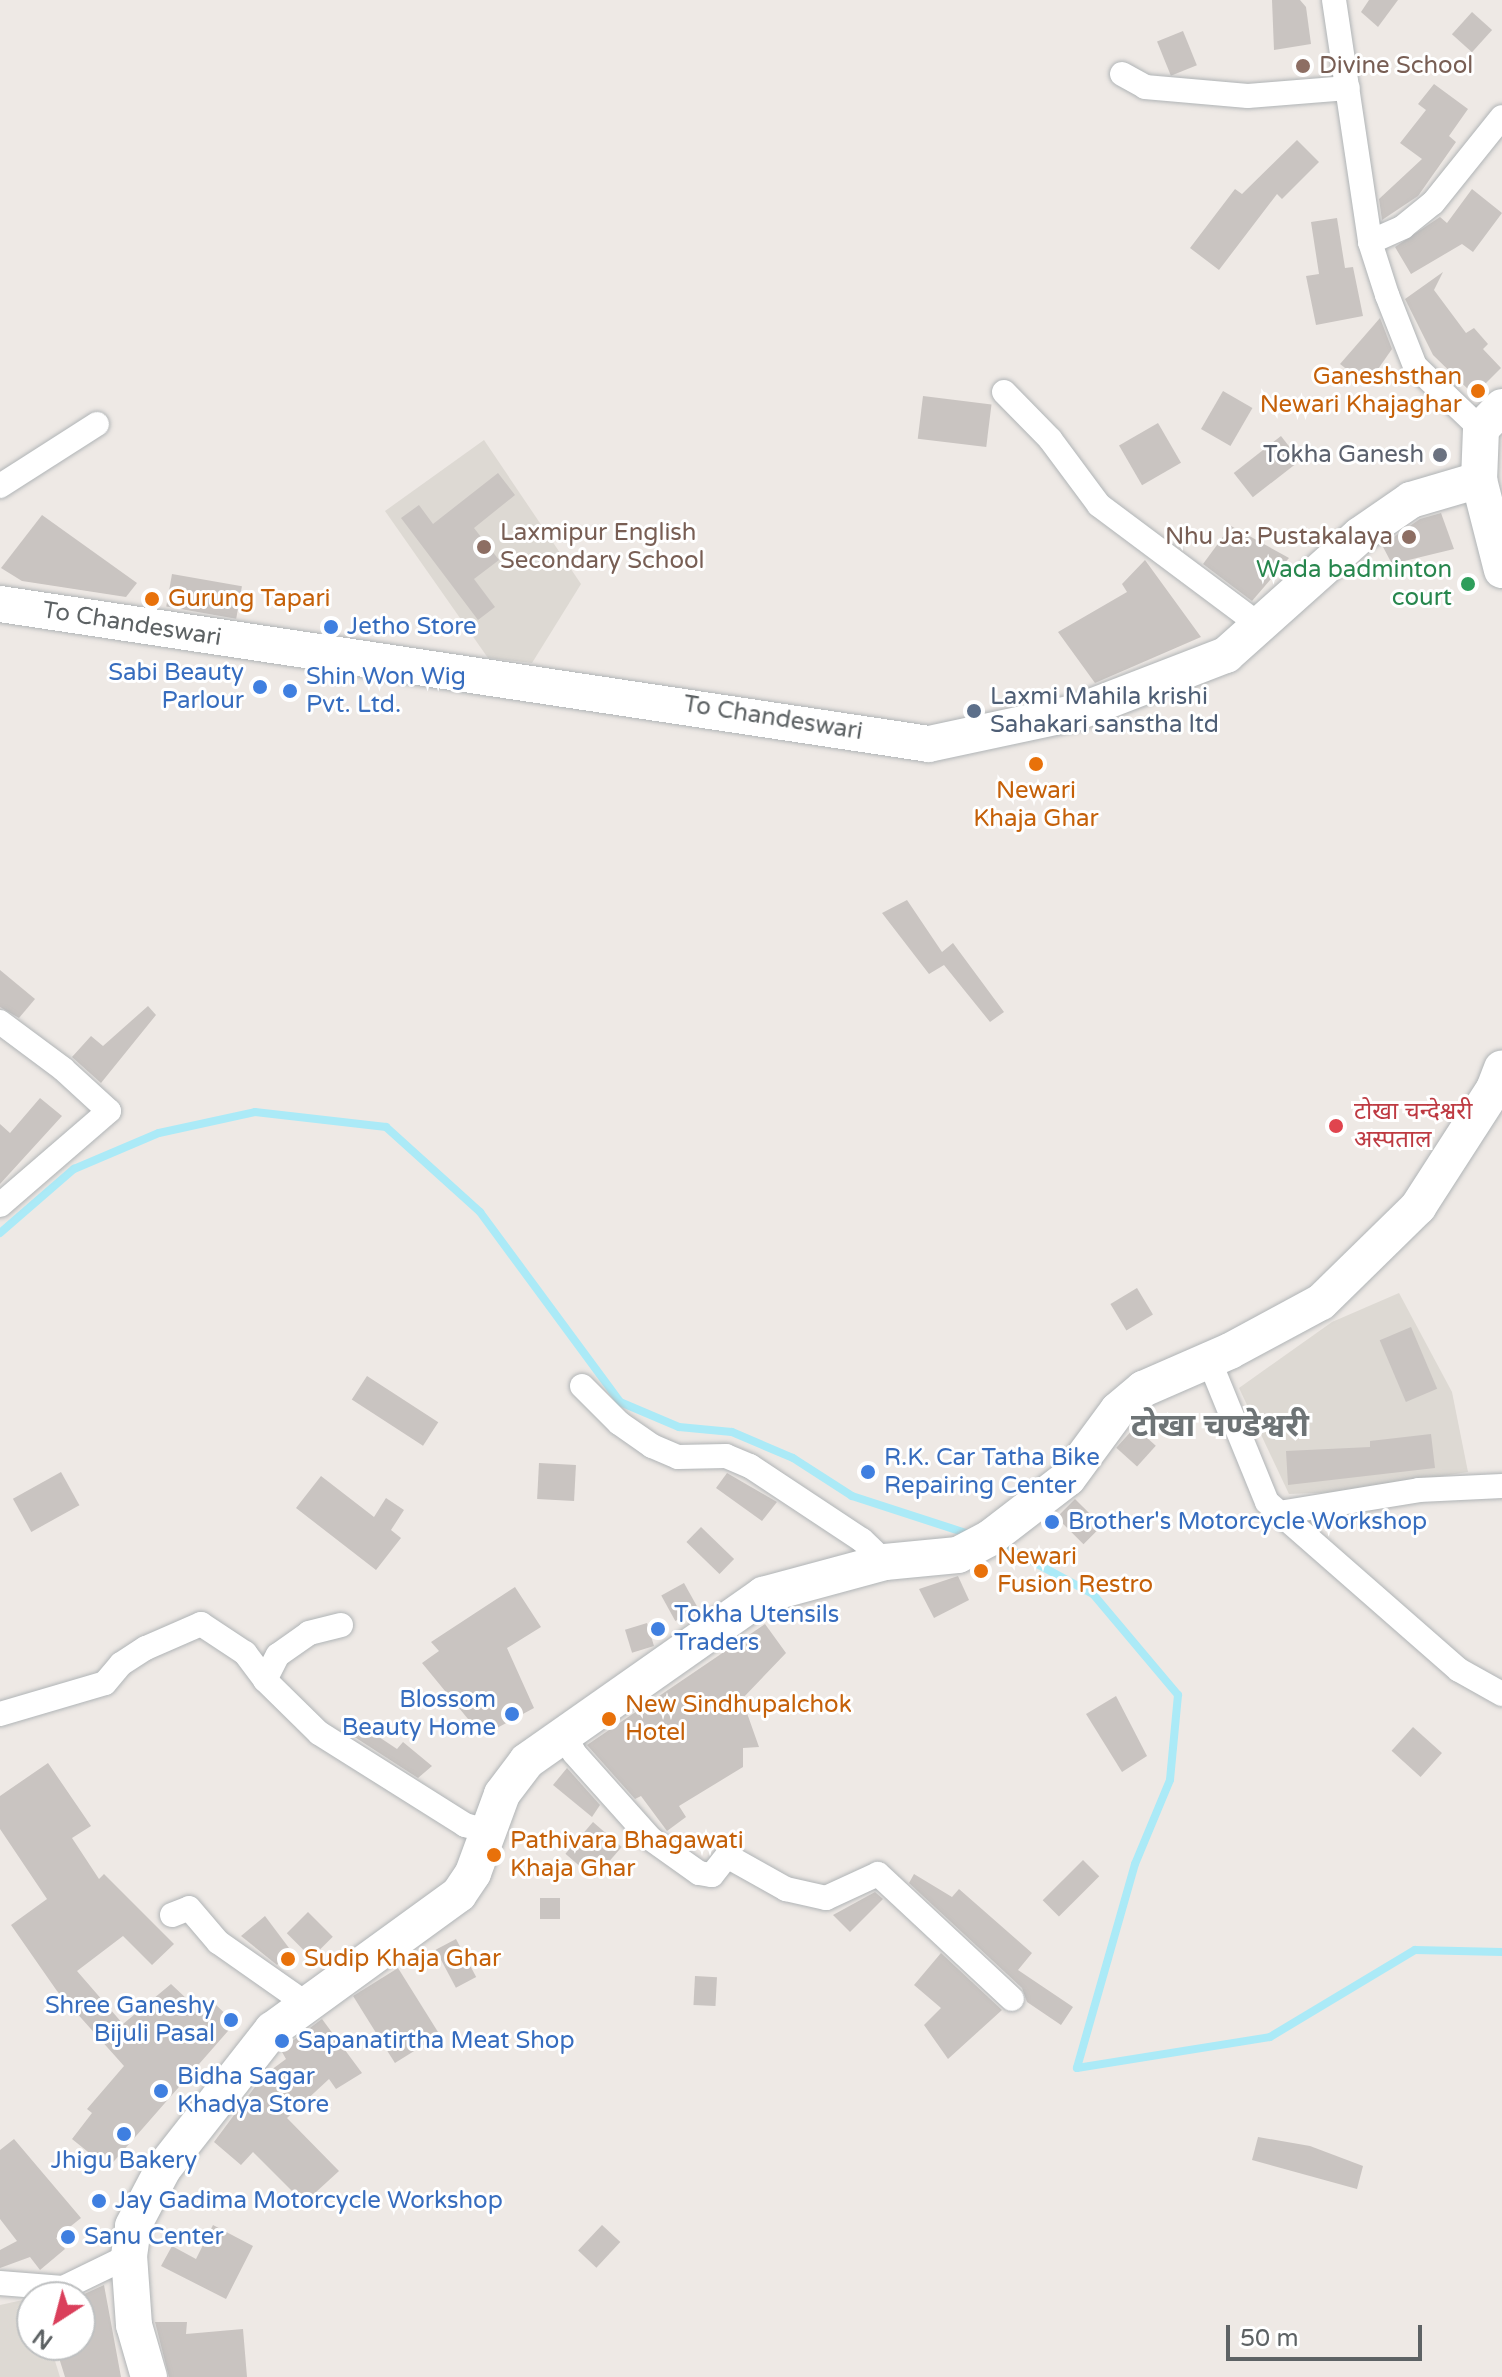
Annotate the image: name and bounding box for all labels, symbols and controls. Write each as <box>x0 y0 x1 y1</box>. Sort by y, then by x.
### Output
place label: Divine School <box>1319 52 1473 80</box>
marker: Divine School <box>1294 57 1312 75</box>
place label: Ganeshsthan Newari Khajaghar <box>1260 363 1462 419</box>
marker: Ganeshsthan Newari Khajaghar <box>1469 382 1487 400</box>
place label: Tokha Ganesh <box>1263 441 1424 469</box>
marker: Tokha Ganesh <box>1431 446 1449 464</box>
place label: Laxmipur English Secondary School <box>500 519 705 575</box>
place label: Nhu Ja: Pustakalaya <box>1165 523 1393 551</box>
marker: Nhu Ja: Pustakalaya <box>1400 528 1418 546</box>
marker: Laxmipur English Secondary School <box>475 538 493 556</box>
place label: Wada badminton court <box>1256 556 1452 612</box>
marker: Wada badminton court <box>1459 575 1477 593</box>
place label: Gurung Tapari <box>168 585 331 613</box>
marker: Gurung Tapari <box>143 590 161 608</box>
street label: To Chandeswari <box>40 596 224 652</box>
place label: Jetho Store <box>347 613 477 641</box>
marker: Jetho Store <box>322 618 340 636</box>
place label: Sabi Beauty Parlour <box>108 659 244 715</box>
place label: Shin Won Wig Pvt. Ltd. <box>306 663 466 719</box>
marker: Sabi Beauty Parlour <box>251 678 269 696</box>
marker: Shin Won Wig Pvt. Ltd. <box>281 682 299 700</box>
place label: Laxmi Mahila krishi Sahakari sanstha ltd <box>990 683 1219 739</box>
street label: To Chandeswari <box>681 690 865 746</box>
marker: Laxmi Mahila krishi Sahakari sanstha ltd <box>965 702 983 720</box>
marker: Newari Khaja Ghar <box>1027 755 1045 773</box>
place label: Newari Khaja Ghar <box>973 777 1099 833</box>
place label: टोखा चन्देश्वरी अस्पताल <box>1354 1098 1472 1154</box>
marker: टोखा चन्देश्वरी अस्पताल <box>1325 1115 1347 1137</box>
district label: टोखा चण्डेश्वरी <box>1131 1407 1309 1445</box>
place label: R.K. Car Tatha Bike Repairing Center <box>884 1444 1100 1500</box>
marker: R.K. Car Tatha Bike Repairing Center <box>859 1463 877 1481</box>
place label: Brother's Motorcycle Workshop <box>1068 1508 1427 1536</box>
marker: Brother's Motorcycle Workshop <box>1043 1513 1061 1531</box>
place label: Newari Fusion Restro <box>997 1543 1153 1599</box>
marker: Newari Fusion Restro <box>972 1562 990 1580</box>
place label: Tokha Utensils Traders <box>674 1601 839 1657</box>
marker: Tokha Utensils Traders <box>649 1620 667 1638</box>
place label: Blossom Beauty Home <box>342 1686 496 1742</box>
place label: New Sindhupalchok Hotel <box>625 1691 852 1747</box>
marker: Blossom Beauty Home <box>503 1705 521 1723</box>
marker: New Sindhupalchok Hotel <box>600 1710 618 1728</box>
place label: Pathivara Bhagawati Khaja Ghar <box>510 1827 744 1883</box>
marker: Pathivara Bhagawati Khaja Ghar <box>485 1846 503 1864</box>
place label: Sudip Khaja Ghar <box>304 1945 501 1973</box>
marker: Sudip Khaja Ghar <box>279 1950 297 1968</box>
place label: Shree Ganeshy Bijuli Pasal <box>45 1992 215 2048</box>
marker: Shree Ganeshy Bijuli Pasal <box>222 2011 240 2029</box>
place label: Sapanatirtha Meat Shop <box>298 2027 575 2055</box>
marker: Sapanatirtha Meat Shop <box>273 2032 291 2050</box>
place label: Bidha Sagar Khadya Store <box>177 2063 329 2119</box>
marker: Bidha Sagar Khadya Store <box>152 2082 170 2100</box>
marker: Jhigu Bakery <box>115 2125 133 2143</box>
place label: Jhigu Bakery <box>51 2147 197 2175</box>
place label: Jay Gadima Motorcycle Workshop <box>115 2187 503 2215</box>
marker: Jay Gadima Motorcycle Workshop <box>90 2192 108 2210</box>
place label: Sanu Center <box>84 2223 224 2251</box>
marker: Sanu Center <box>59 2228 77 2246</box>
north arrow <box>16 2281 96 2361</box>
scale bar <box>1230 2309 1426 2359</box>
text: N <box>28 2323 58 2355</box>
text: 50 m <box>1240 2324 1298 2353</box>

